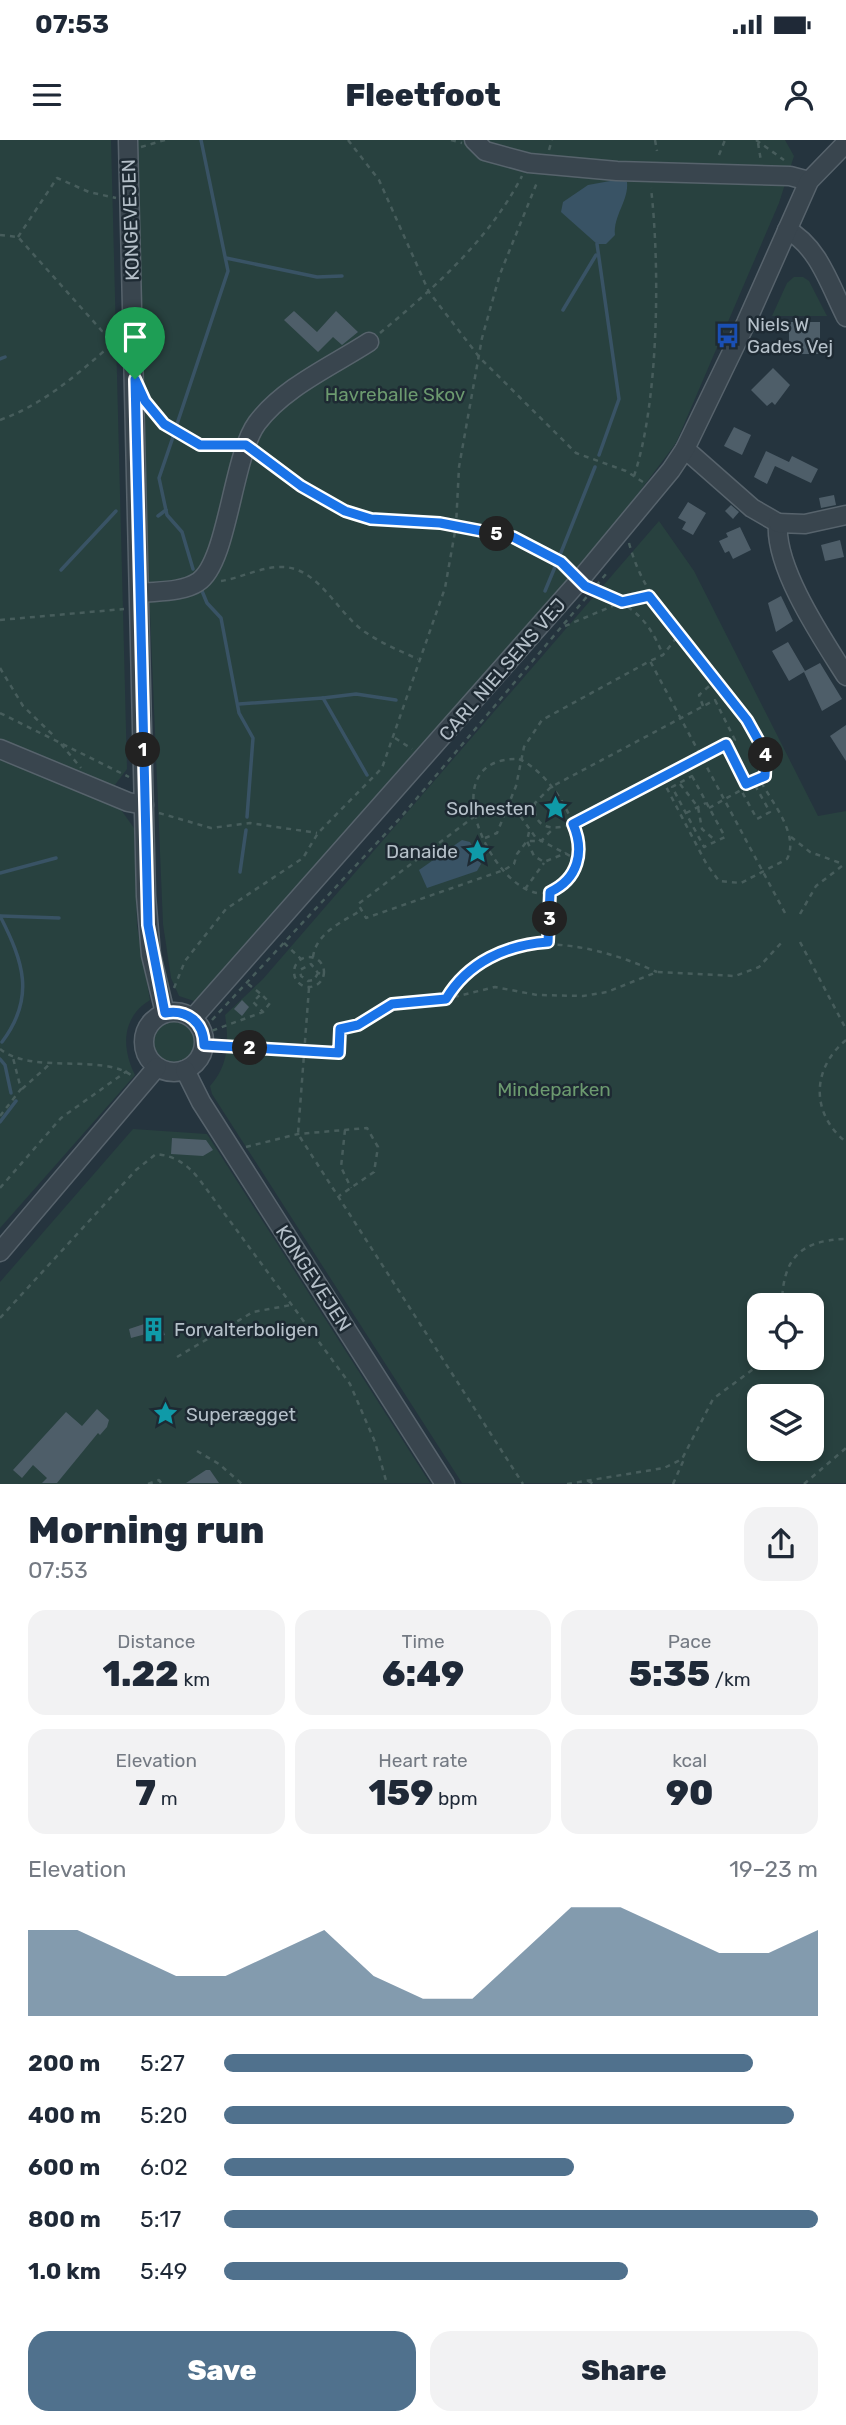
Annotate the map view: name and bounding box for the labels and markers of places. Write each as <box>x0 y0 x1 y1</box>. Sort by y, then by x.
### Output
pin <box>105 307 165 379</box>
place label: Niels W Gades Vej <box>747 313 833 358</box>
bus stop icon: Niels W Gades Vej <box>713 321 741 349</box>
pin: 5 <box>480 516 514 552</box>
pin: 1 <box>125 732 160 768</box>
pin: 4 <box>748 738 784 772</box>
place icon: Solhesten <box>541 794 569 822</box>
place label: Solhesten <box>446 797 535 820</box>
place icon: Danaide <box>464 837 492 865</box>
place label: Danaide <box>386 840 458 863</box>
pin: 3 <box>532 902 568 936</box>
pin: 2 <box>232 1030 268 1066</box>
building icon: Forvalterboligen <box>140 1315 168 1343</box>
place label: Forvalterboligen <box>174 1318 318 1341</box>
place icon: Superægget <box>152 1400 180 1428</box>
place label: Superægget <box>186 1403 296 1426</box>

